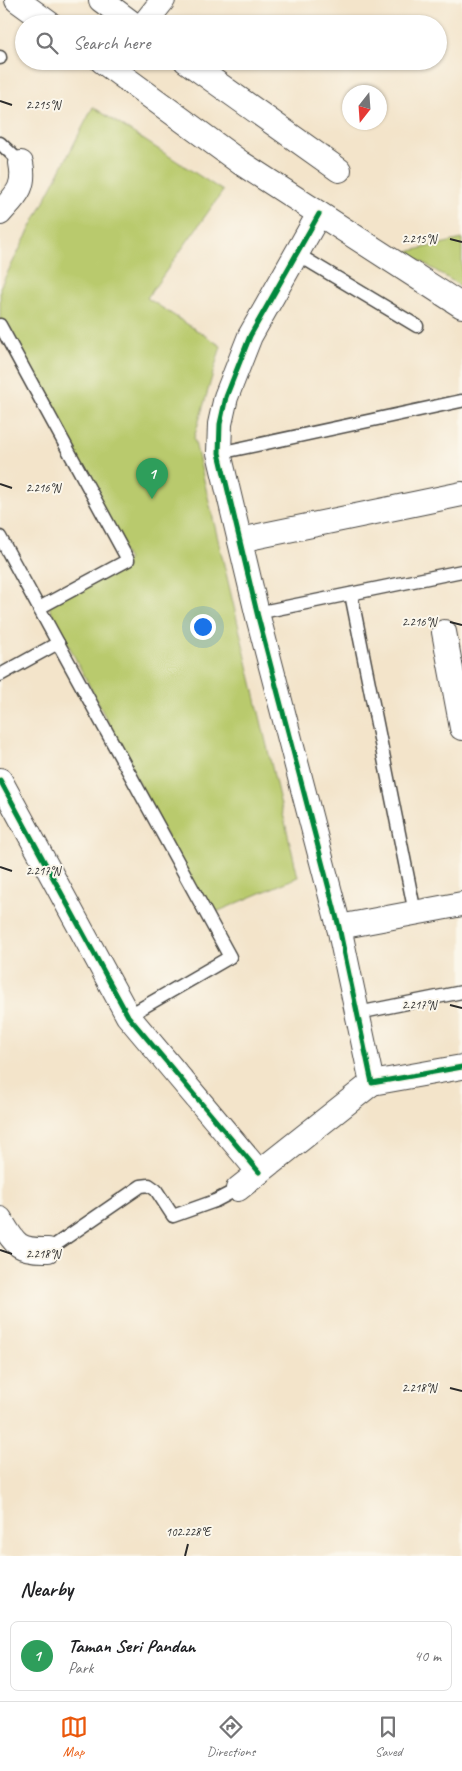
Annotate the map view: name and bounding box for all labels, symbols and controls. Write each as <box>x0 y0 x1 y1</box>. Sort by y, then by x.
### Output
search box <box>15 15 447 70</box>
icon: search <box>33 29 61 57</box>
text: Search here <box>73 31 150 55</box>
north arrow <box>342 85 387 130</box>
text: 2.215°N <box>26 97 62 113</box>
text: 2.215°N <box>402 231 438 247</box>
pin: 1 <box>136 458 168 499</box>
text: 2.216°N <box>26 480 62 496</box>
your location <box>190 614 216 640</box>
text: 2.216°N <box>402 614 438 630</box>
text: 2.217°N <box>26 863 62 879</box>
text: 2.217°N <box>402 997 438 1013</box>
text: 2.218°N <box>26 1246 62 1262</box>
text: 2.218°N <box>402 1380 438 1396</box>
text: 102.228°E <box>166 1524 212 1540</box>
text: Nearby <box>20 1576 73 1602</box>
text: Taman Seri Pandan <box>68 1634 195 1658</box>
text: 1 <box>33 1646 41 1666</box>
text: 40 m <box>414 1646 441 1666</box>
text: Park <box>68 1658 93 1678</box>
tab: Map <box>60 1713 88 1760</box>
tab: Directions <box>207 1713 255 1760</box>
tab: Saved <box>374 1713 402 1760</box>

